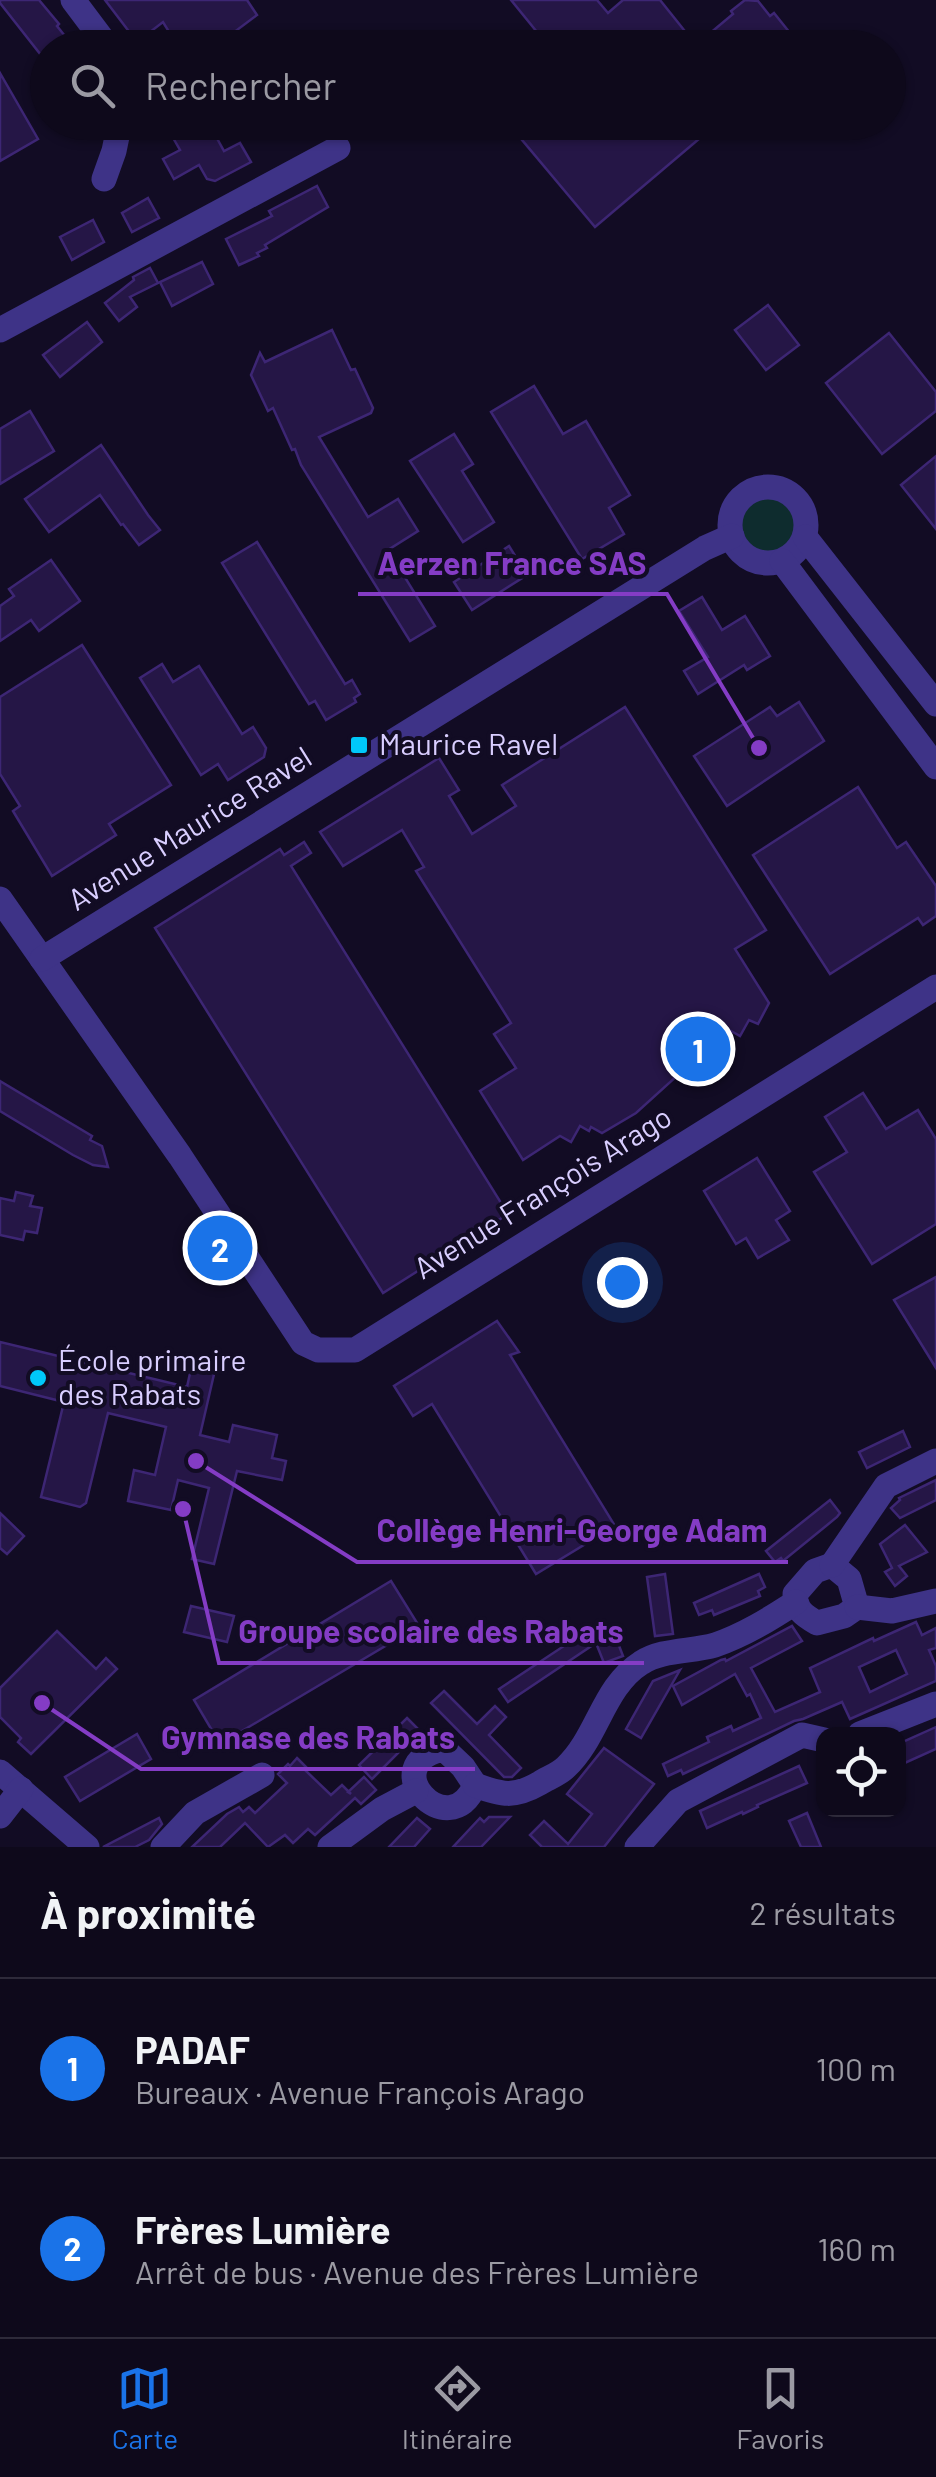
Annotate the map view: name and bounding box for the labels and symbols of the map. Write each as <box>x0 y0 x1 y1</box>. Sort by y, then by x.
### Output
callout: Aerzen France SAS <box>358 532 667 594</box>
text: Aerzen France SAS <box>377 543 647 581</box>
place label: Maurice Ravel <box>379 725 558 761</box>
marker: Maurice Ravel <box>348 734 370 756</box>
street label: Avenue Maurice Ravel <box>60 738 317 917</box>
pin: 1 <box>666 1012 730 1086</box>
street label: Avenue François Arago <box>406 1097 677 1285</box>
pin: 2 <box>188 1210 252 1286</box>
your location <box>597 1257 648 1308</box>
place label: École primaire des Rabats <box>58 1341 247 1411</box>
marker: École primaire des Rabats <box>27 1367 49 1389</box>
callout: Collège Henri-George Adam <box>357 1500 788 1562</box>
text: Collège Henri-George Adam <box>376 1510 768 1548</box>
callout: Groupe scolaire des Rabats <box>219 1601 644 1663</box>
text: Groupe scolaire des Rabats <box>238 1611 624 1649</box>
callout: Gymnase des Rabats <box>141 1707 475 1769</box>
text: Gymnase des Rabats <box>161 1717 455 1755</box>

